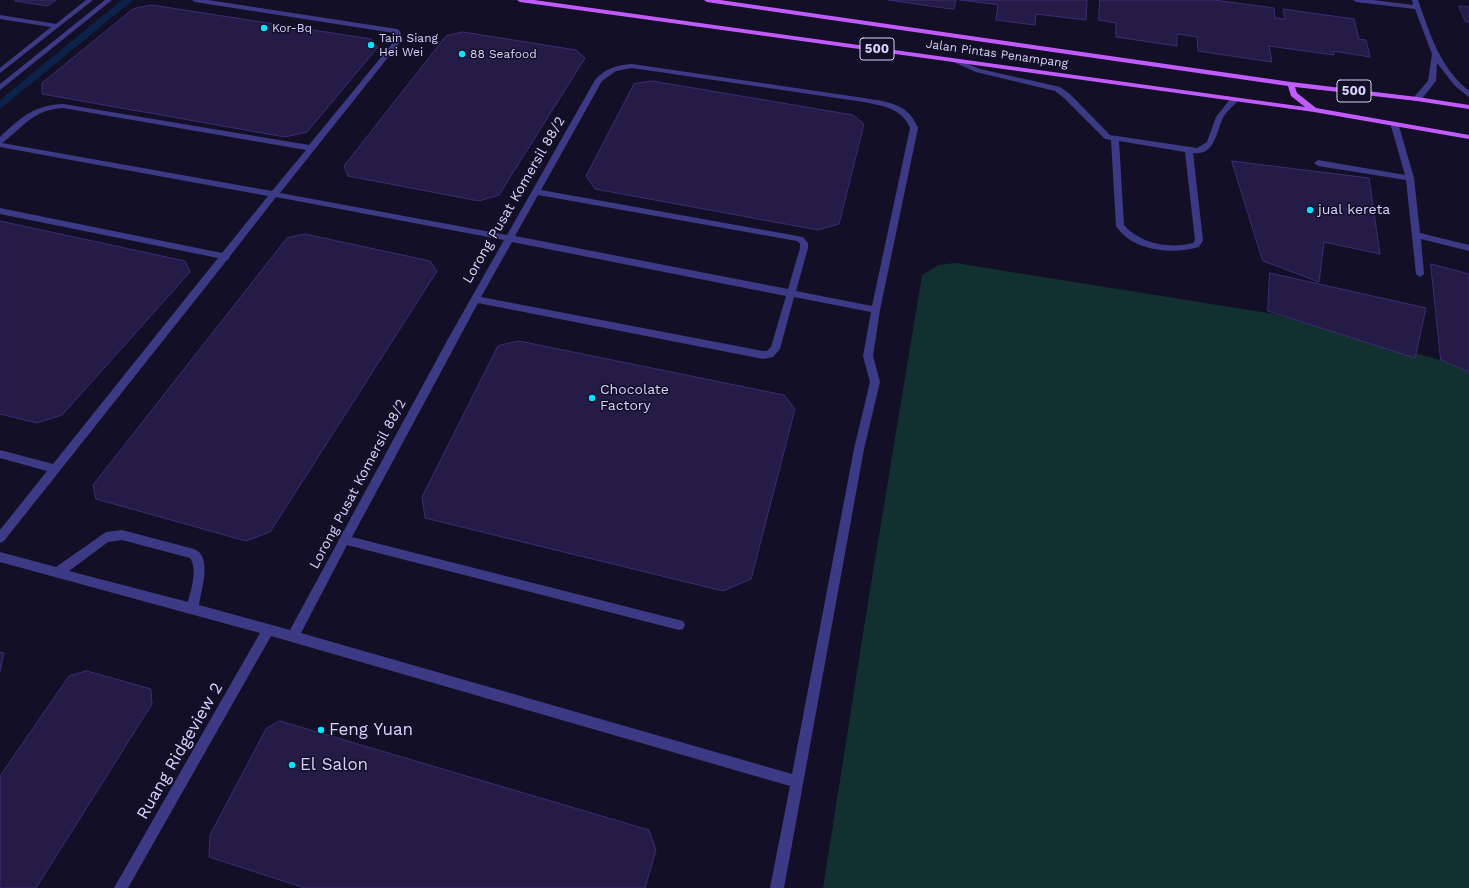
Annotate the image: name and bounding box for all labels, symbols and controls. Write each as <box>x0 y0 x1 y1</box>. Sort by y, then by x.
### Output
place label: Kor-Bq <box>272 21 312 35</box>
marker: Kor-Bq <box>259 23 269 33</box>
place label: Tain Siang Hei Wei <box>379 31 438 59</box>
street label: Jalan Pintas Penampang <box>925 37 1069 71</box>
road number: 500 <box>860 38 894 60</box>
marker: Tain Siang Hei Wei <box>366 40 376 50</box>
place label: 88 Seafood <box>470 47 537 61</box>
marker: 88 Seafood <box>457 49 467 59</box>
road number: 500 <box>1337 80 1371 102</box>
street label: Lorong Pusat Komersil 88/2 <box>459 114 569 286</box>
place label: jual kereta <box>1318 202 1390 218</box>
marker: jual kereta <box>1305 205 1315 215</box>
place label: Chocolate Factory <box>600 382 669 414</box>
marker: Chocolate Factory <box>587 393 597 403</box>
street label: Lorong Pusat Komersil 88/2 <box>306 396 410 572</box>
street label: Ruang Ridgeview 2 <box>133 679 227 823</box>
place label: Feng Yuan <box>329 720 413 740</box>
marker: Feng Yuan <box>316 725 326 735</box>
place label: El Salon <box>300 755 368 775</box>
marker: El Salon <box>287 760 297 770</box>

